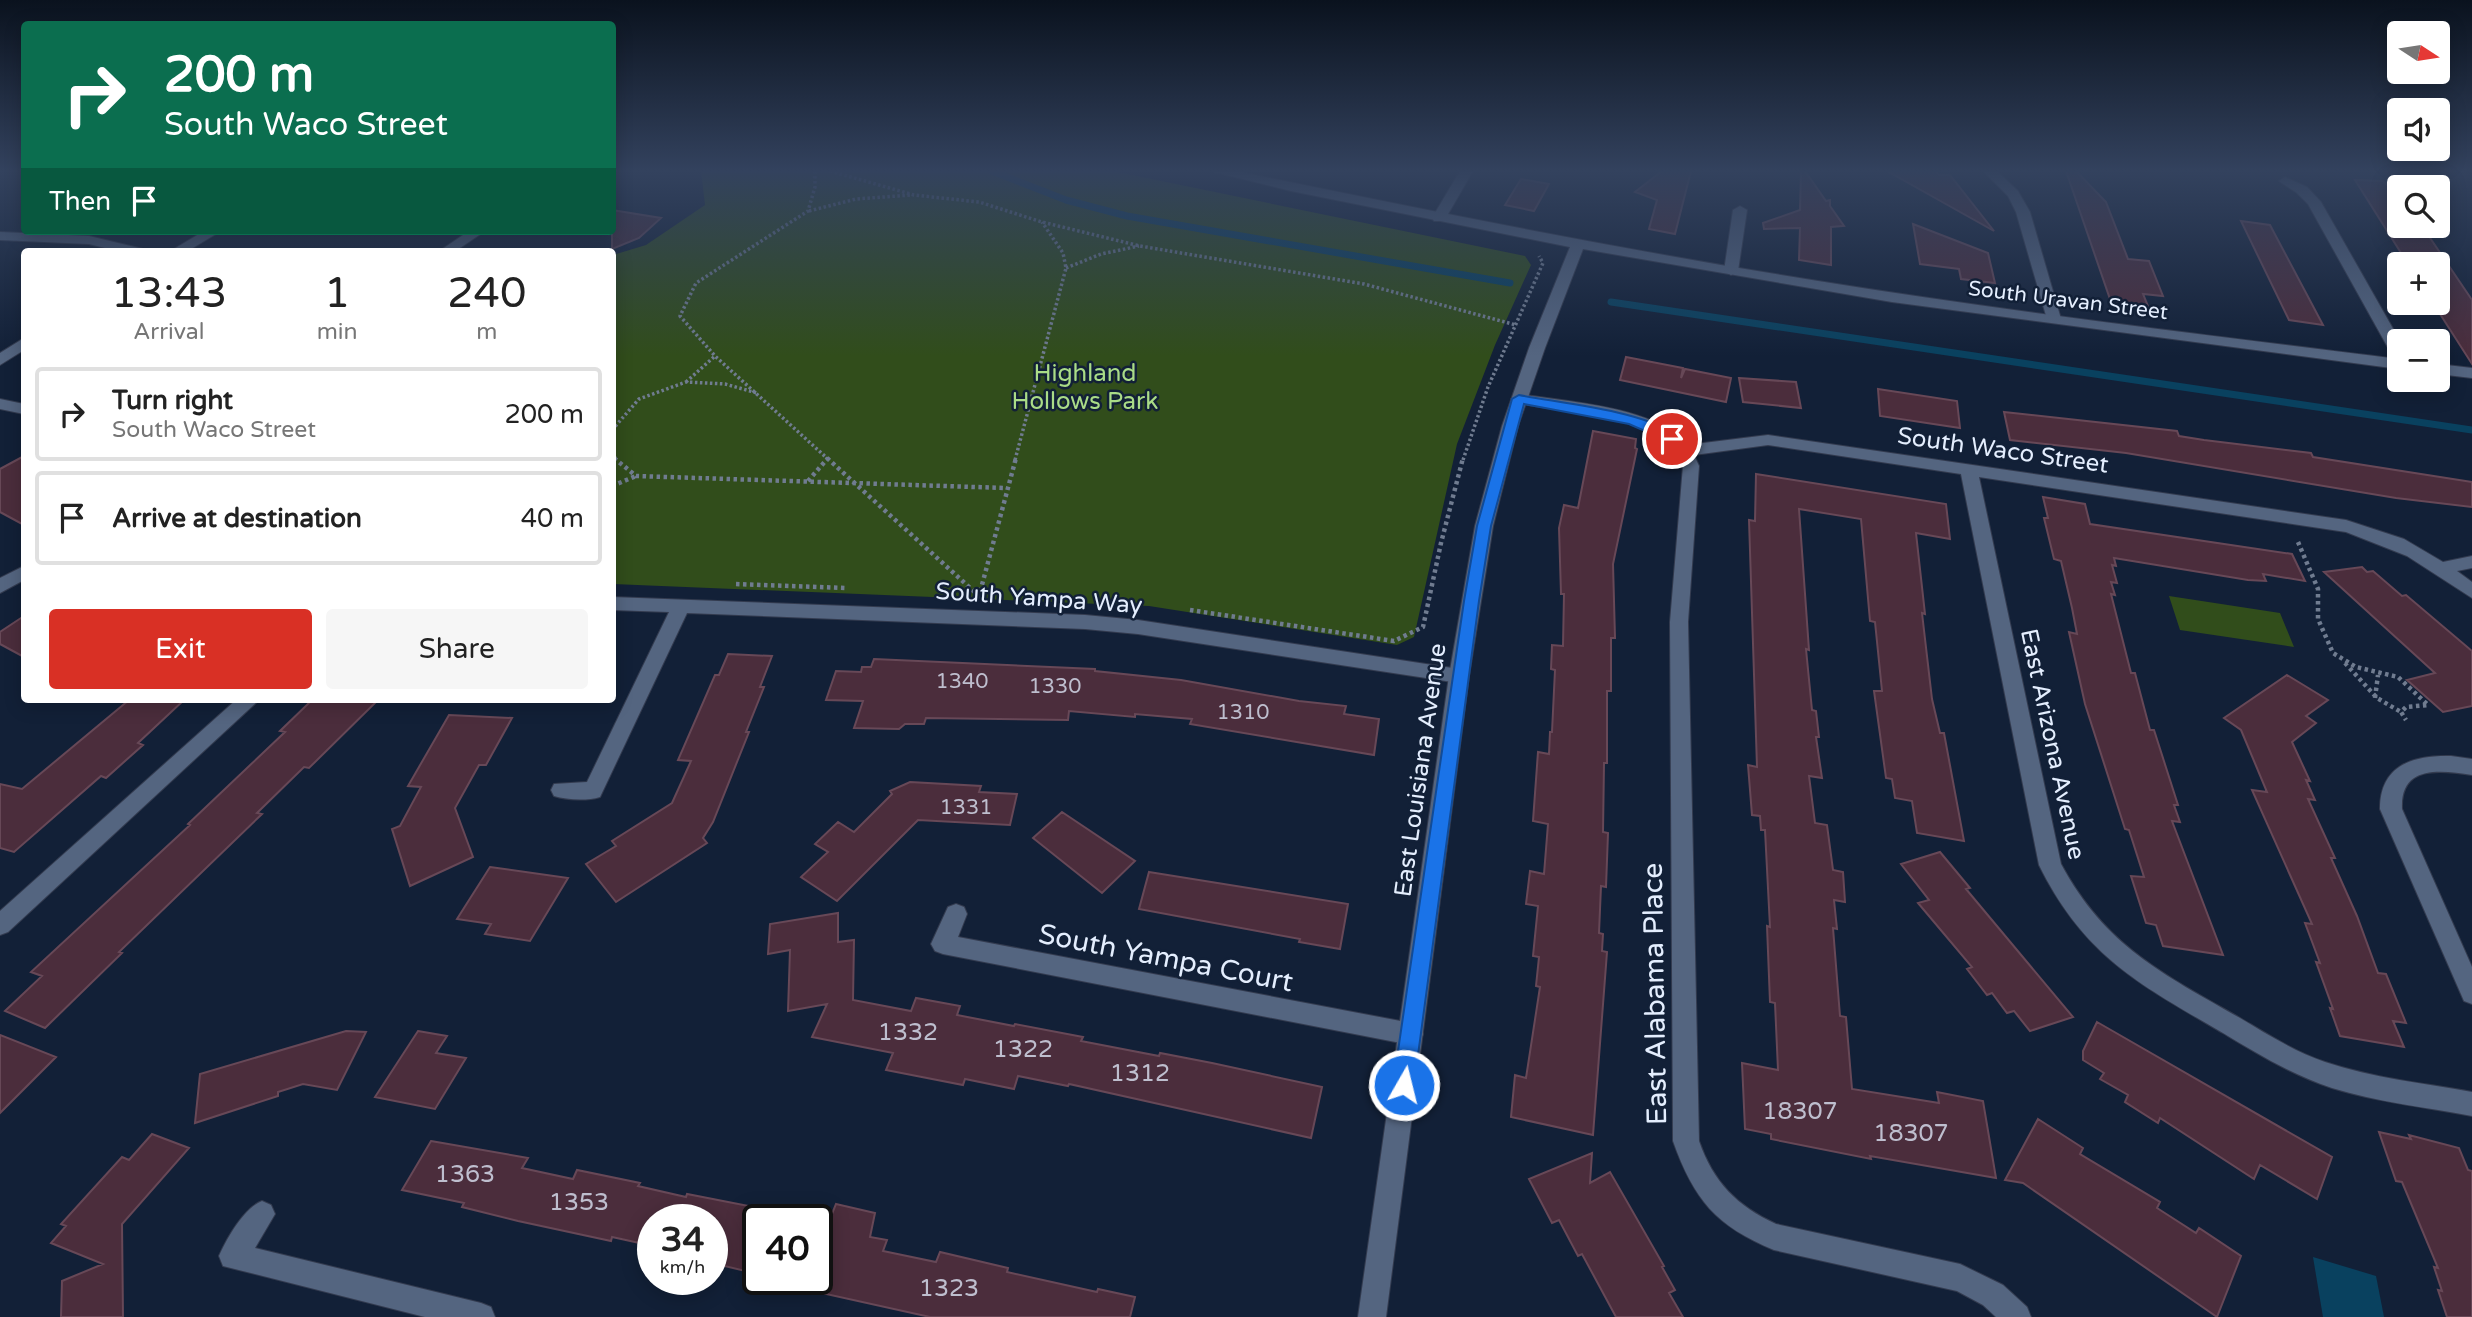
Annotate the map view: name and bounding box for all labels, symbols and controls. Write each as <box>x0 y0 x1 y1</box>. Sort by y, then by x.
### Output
north arrow <box>2387 21 2450 84</box>
map controls <box>2387 21 2450 392</box>
text: 200 m <box>164 46 314 105</box>
icon: right <box>49 49 140 140</box>
button: sound <box>2387 98 2450 161</box>
text: South Waco Street <box>164 106 448 144</box>
button: search <box>2387 175 2450 238</box>
icon: arrive <box>125 182 163 220</box>
text: Then <box>49 186 111 217</box>
button: + <box>2387 252 2450 315</box>
text: 13:43 <box>111 268 227 319</box>
text: 1 <box>324 268 350 319</box>
text: 240 <box>447 268 526 319</box>
street label: South Uravan Street <box>1967 276 2169 325</box>
text: Arrival <box>133 318 204 346</box>
text: min <box>317 318 358 346</box>
text: m <box>476 318 497 346</box>
button: − <box>2387 329 2450 392</box>
park label: Highland Hollows Park <box>1012 359 1158 416</box>
text: Turn right <box>112 385 233 416</box>
icon: right <box>53 395 91 433</box>
text: 200 m <box>504 399 584 430</box>
pin <box>1642 409 1702 469</box>
text: South Waco Street <box>112 416 316 444</box>
icon: arrive <box>1653 420 1691 458</box>
street label: South Waco Street <box>1895 421 2110 480</box>
icon: arrive <box>53 499 91 537</box>
text: Arrive at destination <box>112 503 362 534</box>
text: 40 m <box>521 503 584 534</box>
street label: South Yampa Way <box>935 577 1143 620</box>
button: Exit <box>49 609 312 689</box>
button: Share <box>326 609 588 689</box>
street label: East Arizona Avenue <box>2014 626 2091 862</box>
street label: East Louisiana Avenue <box>1388 641 1453 899</box>
house number: 1340 <box>936 669 988 694</box>
house number: 1330 <box>1029 674 1081 699</box>
house number: 1310 <box>1217 700 1269 725</box>
house number: 1331 <box>940 795 992 820</box>
street label: East Alabama Place <box>1636 863 1674 1125</box>
street label: South Yampa Court <box>1036 917 1296 999</box>
house number: 1332 <box>878 1018 938 1047</box>
house number: 1322 <box>993 1035 1053 1064</box>
position arrow <box>1367 1048 1441 1122</box>
house number: 1312 <box>1110 1059 1170 1088</box>
house number: 18307 <box>1762 1097 1838 1126</box>
house number: 18307 <box>1873 1119 1949 1148</box>
house number: 1363 <box>435 1160 495 1189</box>
house number: 1353 <box>549 1188 609 1217</box>
speed limit sign: 40 <box>742 1204 833 1295</box>
text: 34 <box>661 1219 704 1261</box>
text: km/h <box>660 1256 705 1278</box>
house number: 1323 <box>919 1274 979 1303</box>

